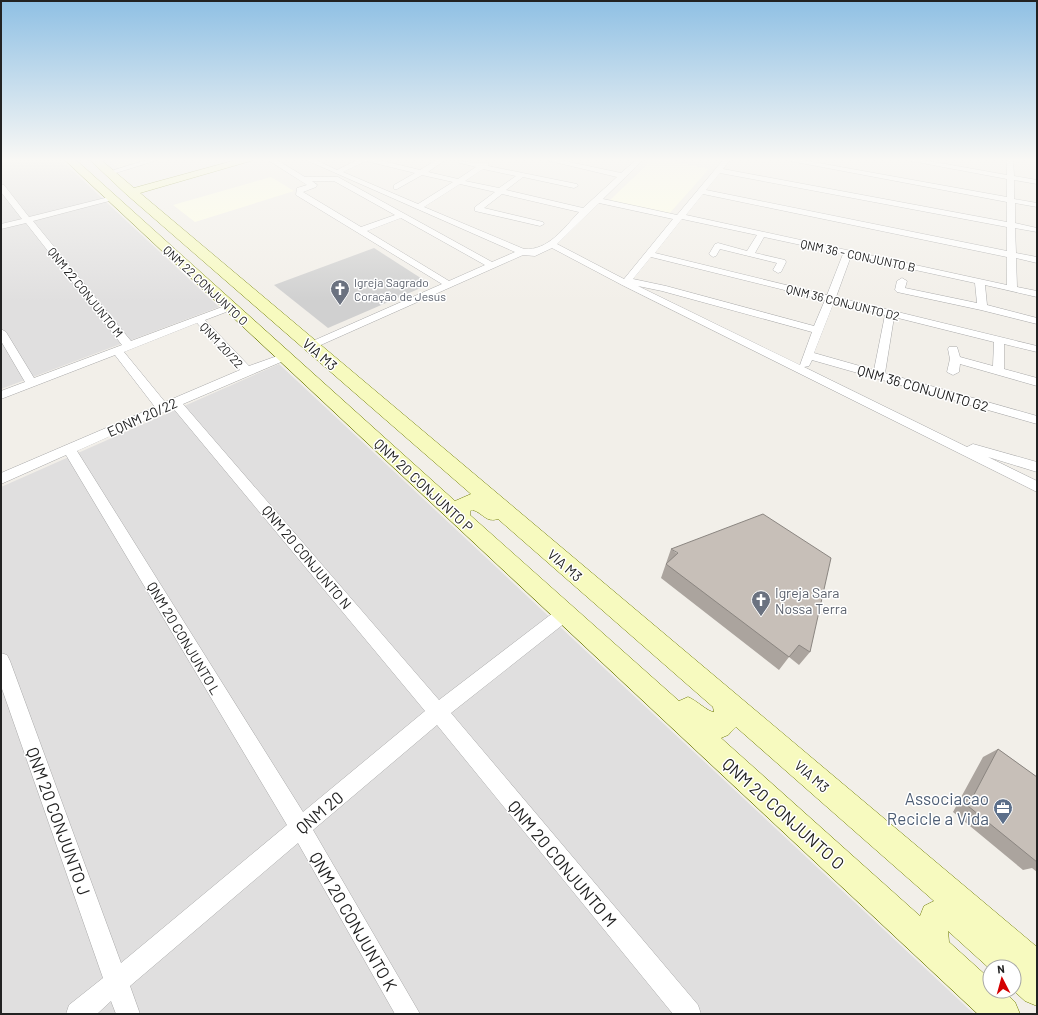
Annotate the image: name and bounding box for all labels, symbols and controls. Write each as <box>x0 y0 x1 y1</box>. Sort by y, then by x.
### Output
street label: QNM 36 - CONJUNTO B <box>799 236 917 274</box>
street label: QNM 22 CONJUNTO O <box>161 242 251 328</box>
street label: QNM 22 CONJUNTO M <box>45 244 127 340</box>
place label: Igreja Sagrado Coração de Jesus <box>354 275 446 303</box>
church icon: Igreja Sagrado Coração de Jesus <box>329 278 351 306</box>
street label: QNM 36 CONJUNTO D2 <box>785 281 901 323</box>
street label: QNM 20/22 <box>197 319 247 371</box>
street label: VIA M3 <box>299 334 341 374</box>
street label: QNM 36 CONJUNTO G2 <box>855 361 991 415</box>
street label: EQNM 20/22 <box>104 394 180 440</box>
street label: QNM 20 CONJUNTO P <box>371 435 477 535</box>
street label: QNM 20 CONJUNTO N <box>259 502 355 612</box>
street label: VIA M3 <box>544 545 586 585</box>
street label: QNM 20 CONJUNTO L <box>144 579 224 698</box>
place label: Igreja Sara Nossa Terra <box>775 584 847 617</box>
church icon: Igreja Sara Nossa Terra <box>750 589 772 617</box>
street label: QNM 20 CONJUNTO J <box>23 744 95 898</box>
street label: QNM 20 CONJUNTO O <box>719 753 849 873</box>
street label: VIA M3 <box>791 756 833 796</box>
street label: QNM 20 <box>291 786 347 838</box>
place label: Associacao Recicle a Vida <box>887 788 989 828</box>
street label: QNM 20 CONJUNTO M <box>504 796 622 930</box>
office icon: Associacao Recicle a Vida <box>992 797 1014 825</box>
street label: QNM 20 CONJUNTO K <box>306 848 402 994</box>
north arrow <box>982 959 1022 999</box>
text: N <box>997 962 1005 975</box>

